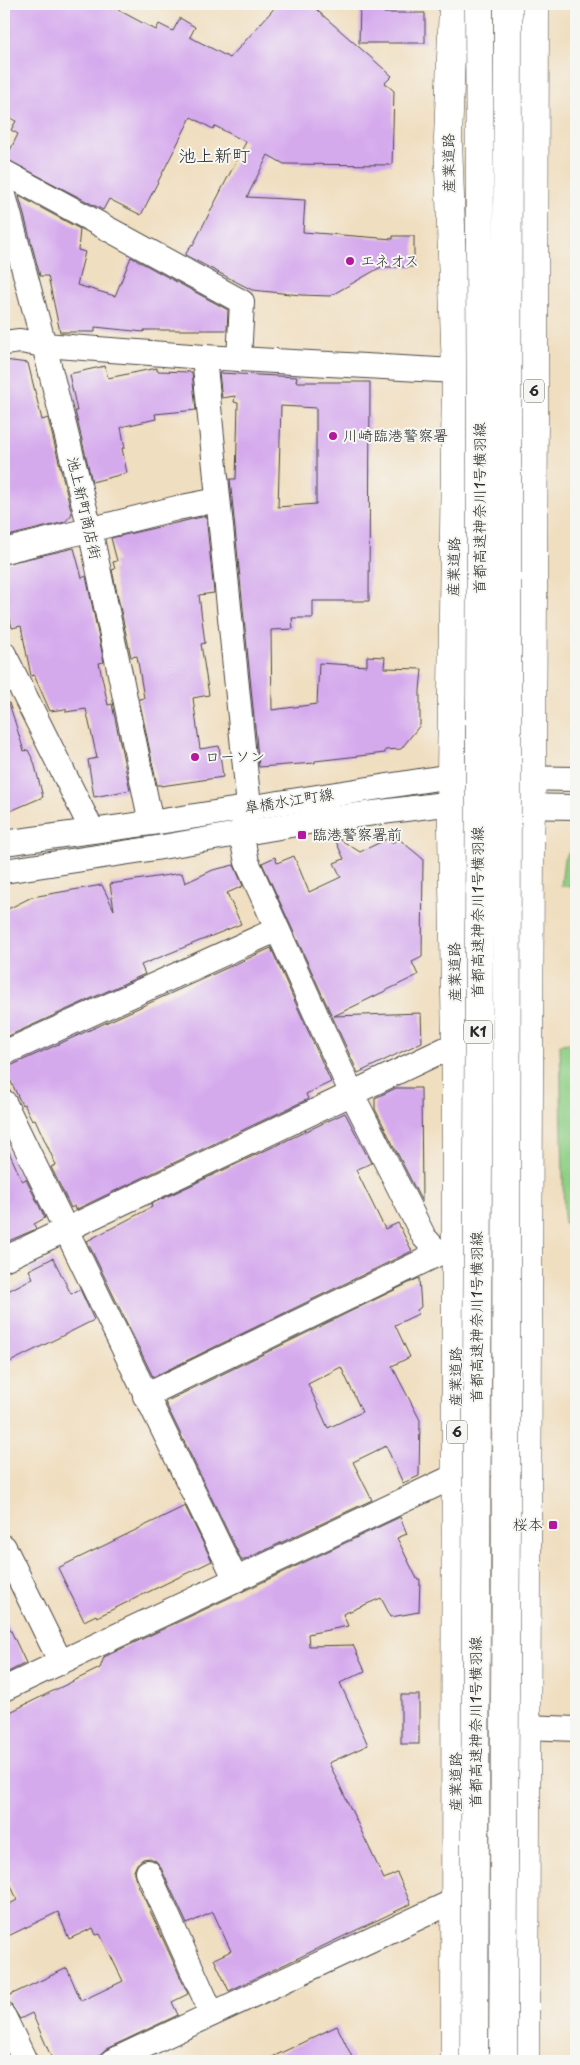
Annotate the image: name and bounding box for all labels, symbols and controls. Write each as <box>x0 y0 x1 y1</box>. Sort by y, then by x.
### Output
street label: 産業道路 <box>435 133 460 193</box>
district label: 池上新町 <box>178 141 250 168</box>
place label: エネオス <box>360 248 419 271</box>
marker: エネオス <box>344 255 356 267</box>
road number: 6 <box>524 380 544 402</box>
street label: 首都高速神奈川1号横羽線 <box>467 422 490 594</box>
place label: 川崎臨港警察署 <box>343 423 448 446</box>
marker: 川崎臨港警察署 <box>327 430 339 442</box>
street label: 池上新町商店街 <box>62 454 108 561</box>
street label: 産業道路 <box>440 537 465 597</box>
place label: ローソン <box>205 744 265 767</box>
marker: ローソン <box>189 751 201 763</box>
street label: 皐橋水江町線 <box>243 781 335 818</box>
place label: 臨港警察署前 <box>312 822 402 845</box>
street label: 首都高速神奈川1号横羽線 <box>465 826 488 998</box>
marker: 臨港警察署前 <box>296 829 308 841</box>
street label: 産業道路 <box>441 942 466 1002</box>
road number: K1 <box>464 1020 492 1044</box>
street label: 首都高速神奈川1号横羽線 <box>464 1231 487 1403</box>
street label: 産業道路 <box>443 1347 466 1407</box>
road number: 6 <box>447 1420 467 1444</box>
place label: 桜本 <box>513 1512 543 1535</box>
marker: 桜本 <box>547 1519 559 1531</box>
street label: 首都高速神奈川1号横羽線 <box>463 1636 486 1808</box>
street label: 産業道路 <box>443 1752 466 1812</box>

